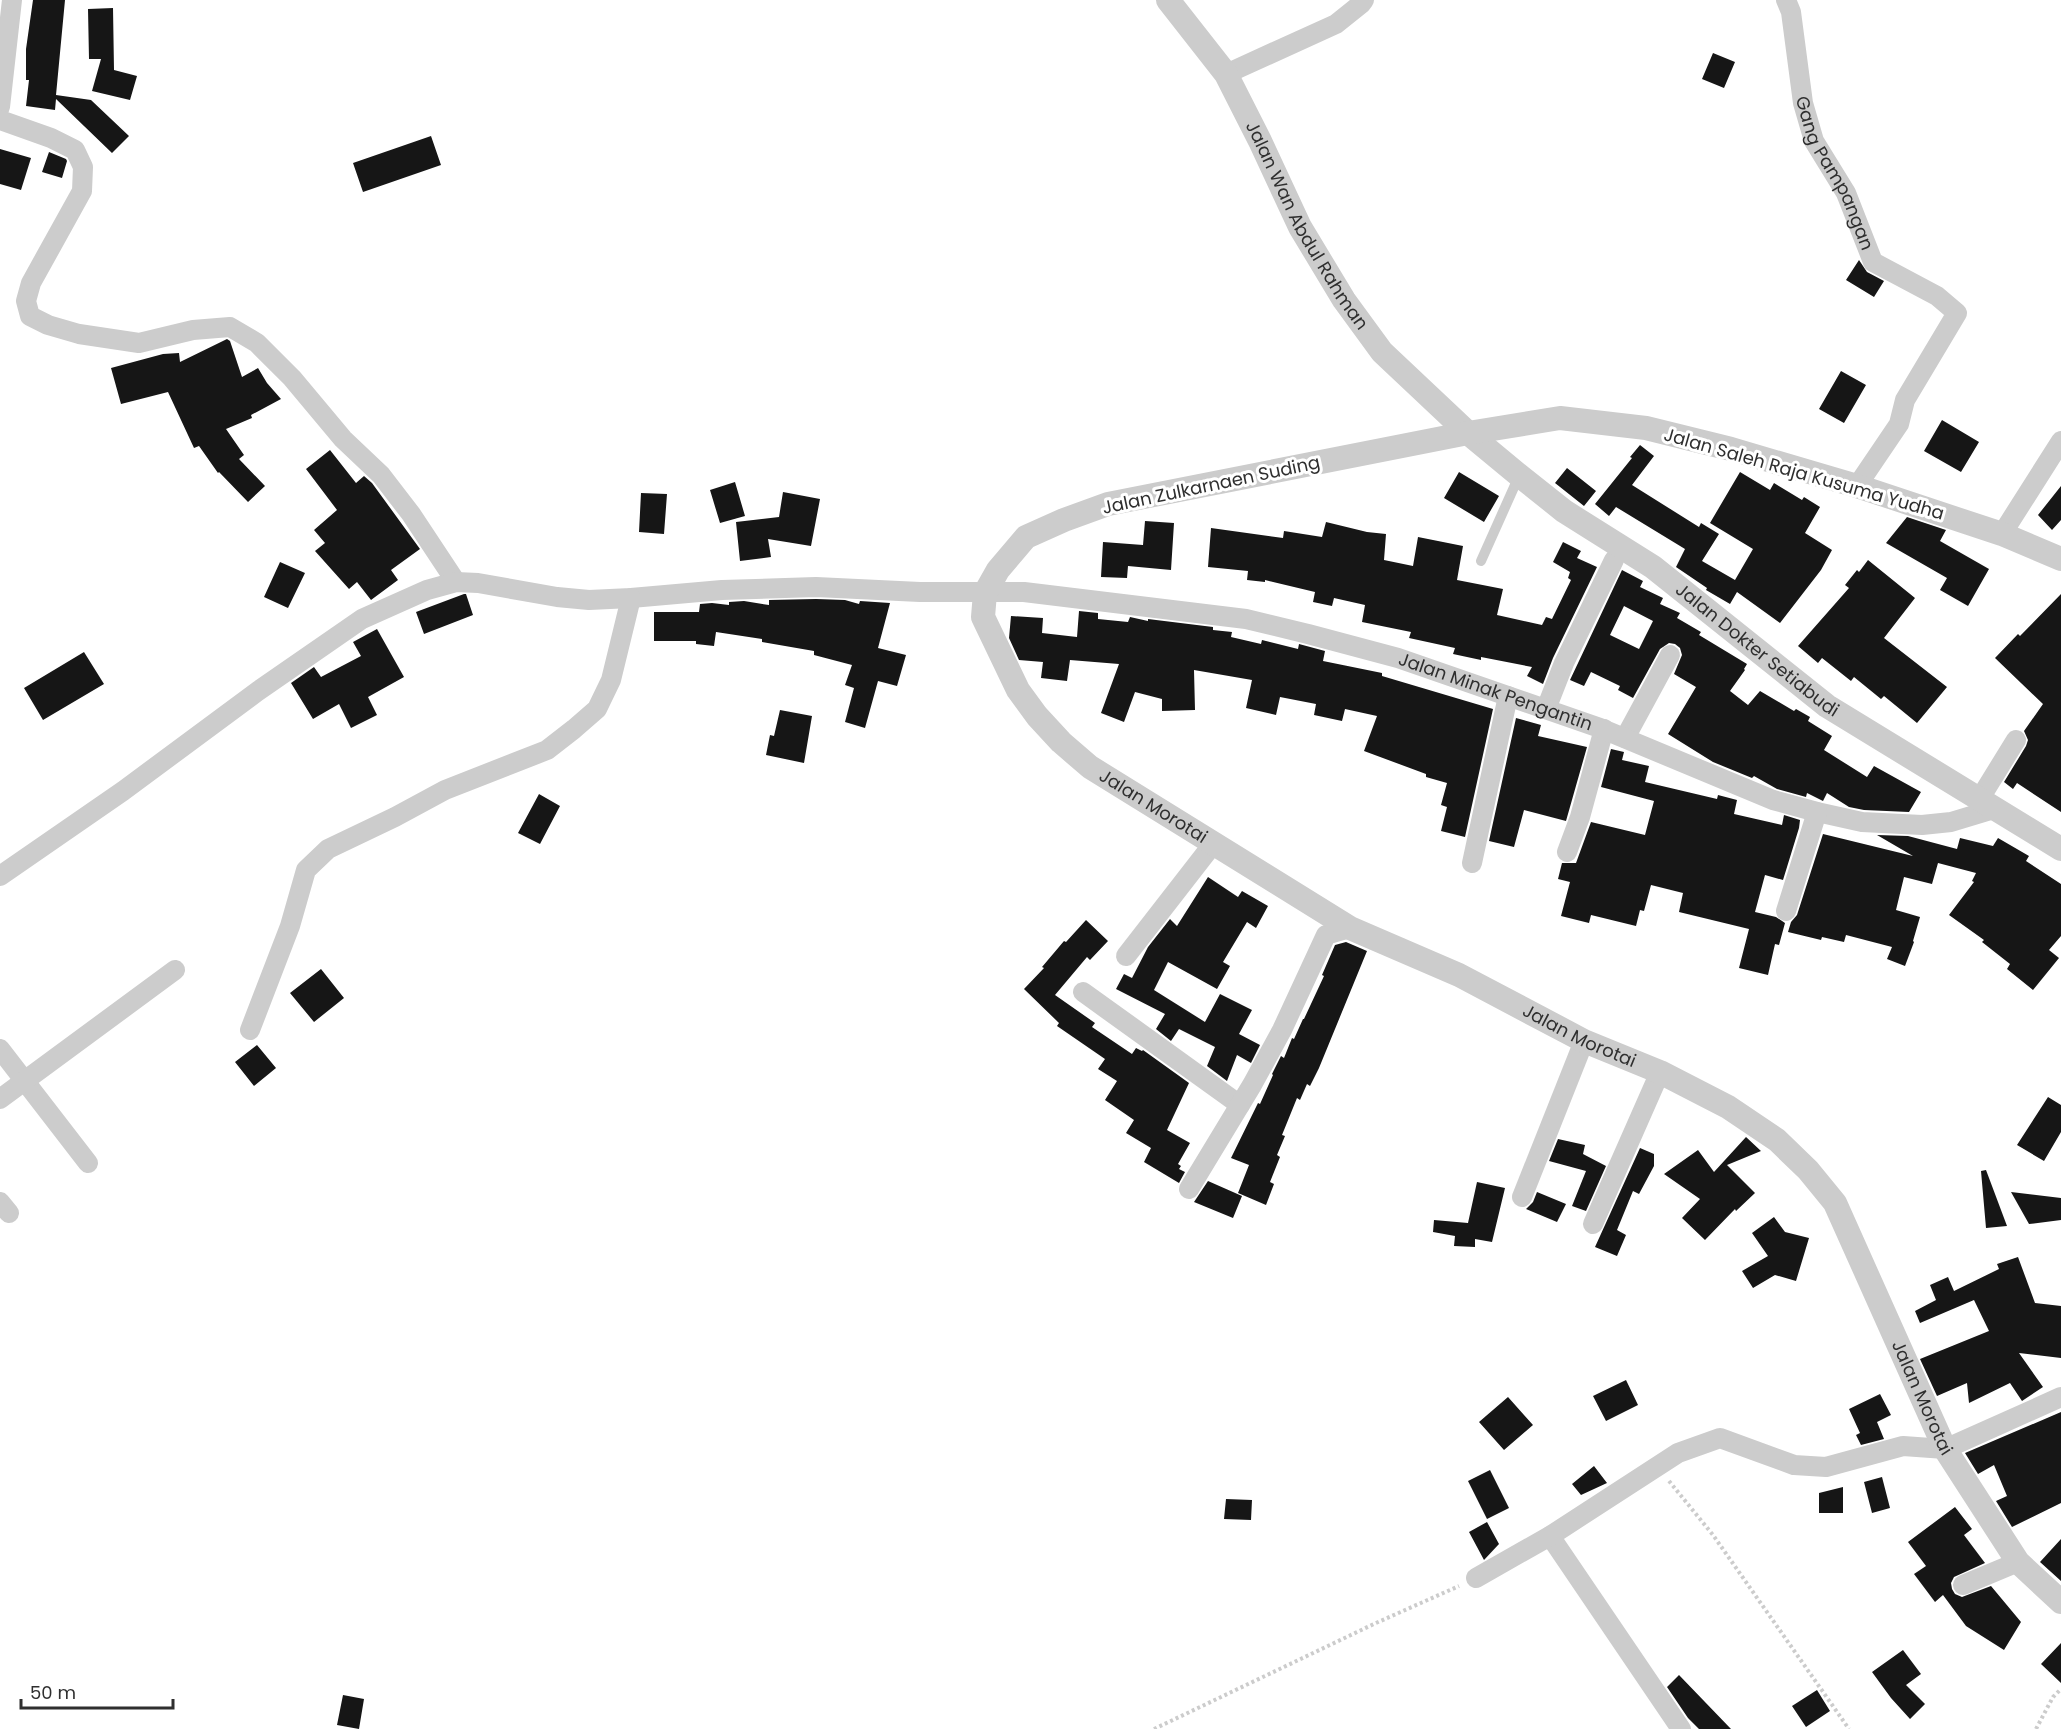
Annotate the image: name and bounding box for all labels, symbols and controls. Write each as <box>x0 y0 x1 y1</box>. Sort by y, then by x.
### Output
street label: Gang Pampangan <box>1790 93 1880 254</box>
street label: Jalan Wan Abdul Rahman <box>1240 117 1375 335</box>
street label: Jalan Saleh Raja Kusuma Yudha <box>1661 421 1947 526</box>
street label: Jalan Zulkarnaen Suding <box>1100 449 1322 520</box>
street label: Jalan Dokter Setiabudi <box>1671 577 1844 723</box>
street label: Jalan Minak Pengantin <box>1395 646 1596 737</box>
street label: Jalan Morotai <box>1095 763 1213 849</box>
street label: Jalan Morotai <box>1518 998 1640 1073</box>
street label: Jalan Morotai <box>1886 1336 1959 1460</box>
scale bar <box>21 1672 172 1710</box>
text: 50 m <box>30 1680 76 1705</box>

